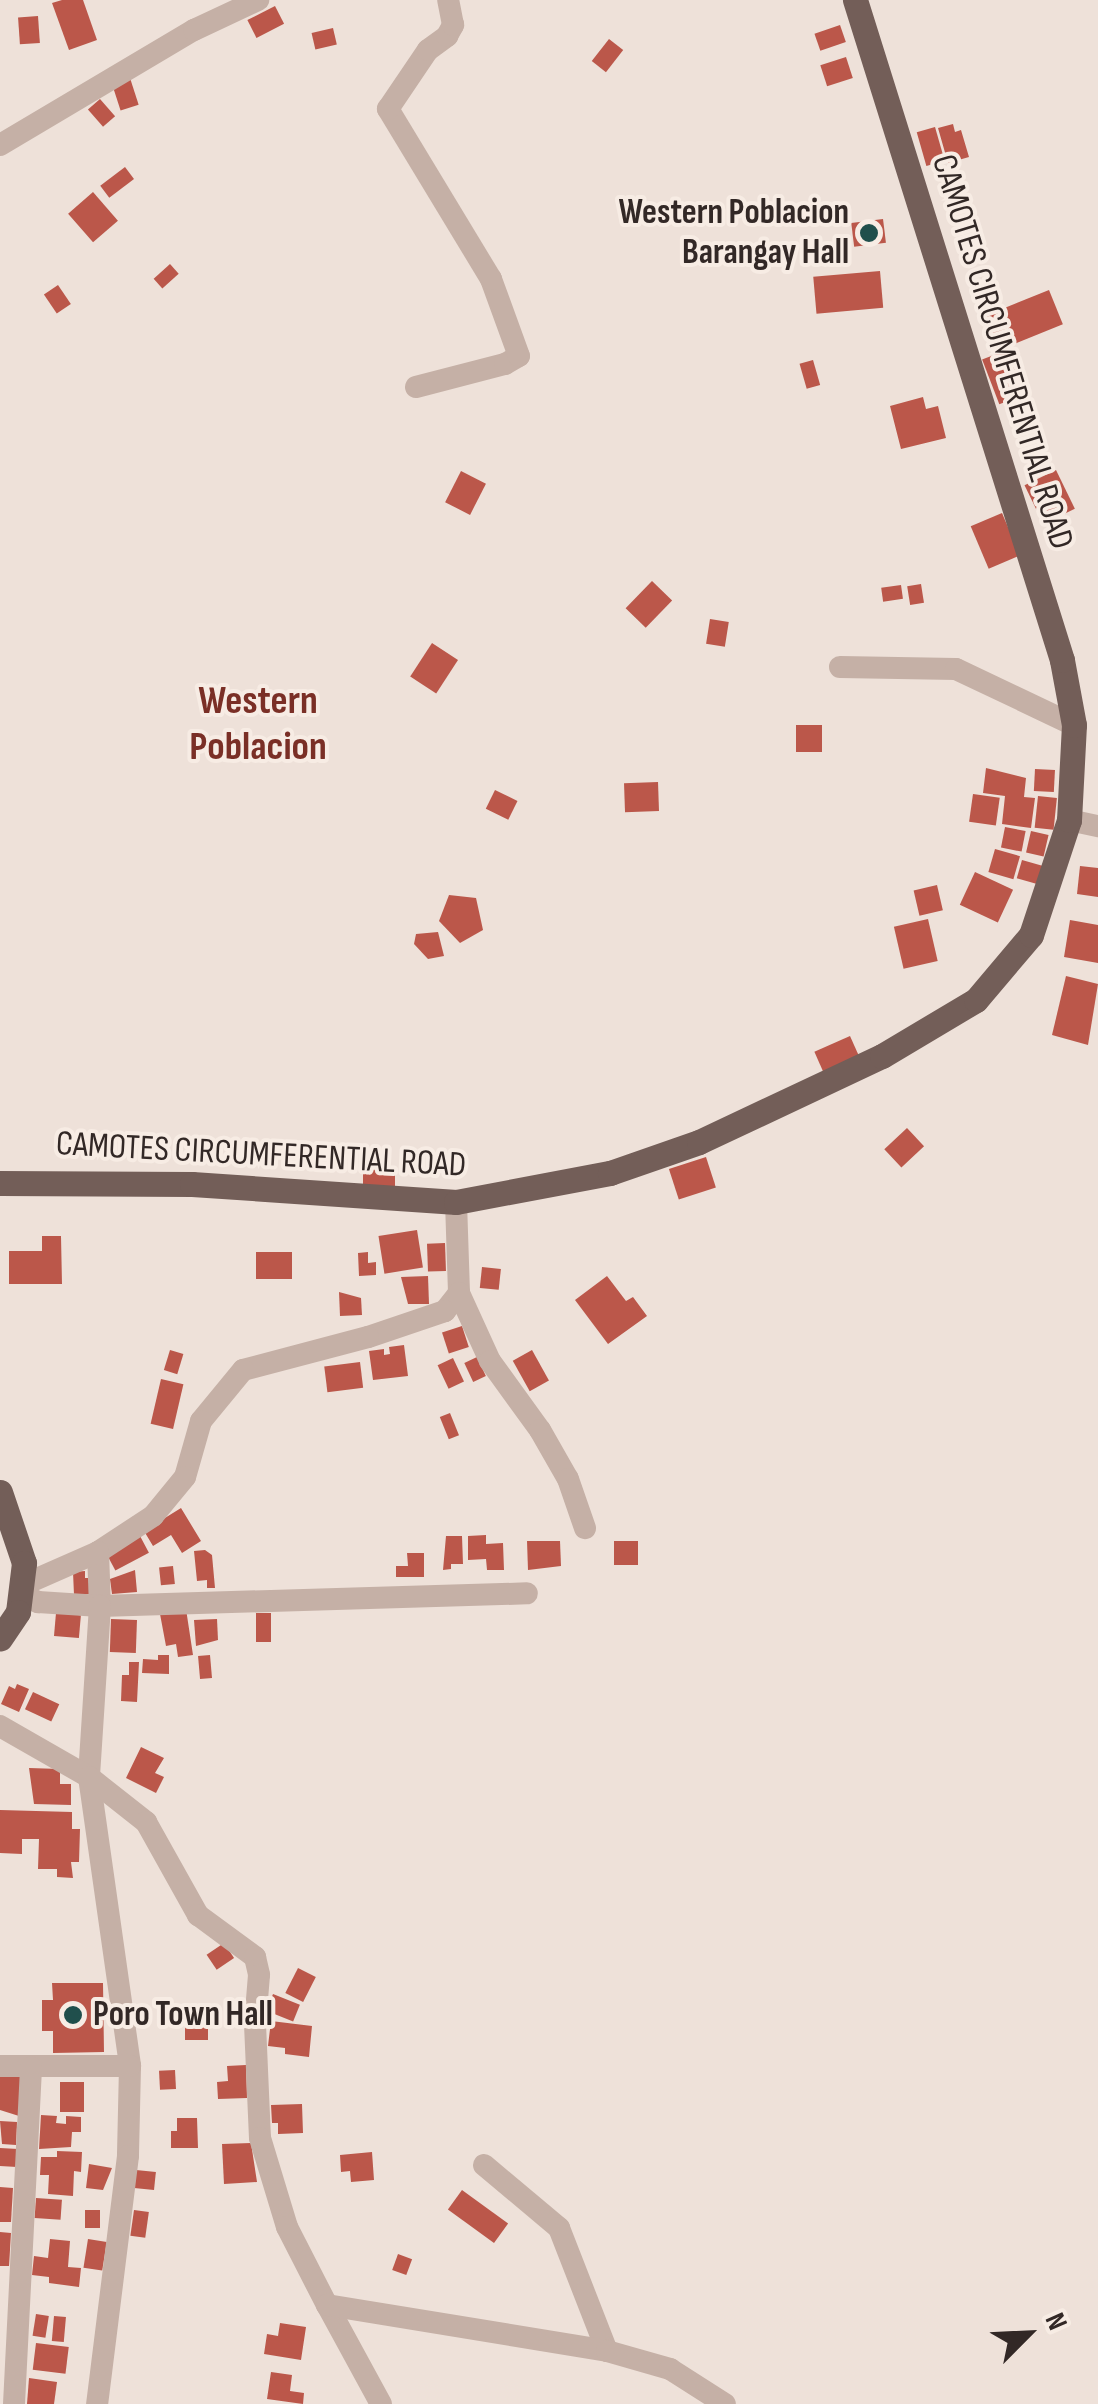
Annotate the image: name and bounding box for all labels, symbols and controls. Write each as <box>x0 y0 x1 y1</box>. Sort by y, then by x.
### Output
street label: CAMOTES CIRCUMFERENTIAL ROAD <box>922 150 1082 554</box>
place label: Western Poblacion Barangay Hall <box>618 192 849 274</box>
marker: Western Poblacion Barangay Hall <box>858 222 880 244</box>
district label: Western Poblacion <box>189 677 327 771</box>
street label: CAMOTES CIRCUMFERENTIAL ROAD <box>55 1123 467 1187</box>
place label: Poro Town Hall <box>93 1994 273 2036</box>
marker: Poro Town Hall <box>62 2004 84 2026</box>
north arrow <box>978 2284 1078 2384</box>
text: N <box>1038 2308 1074 2335</box>

